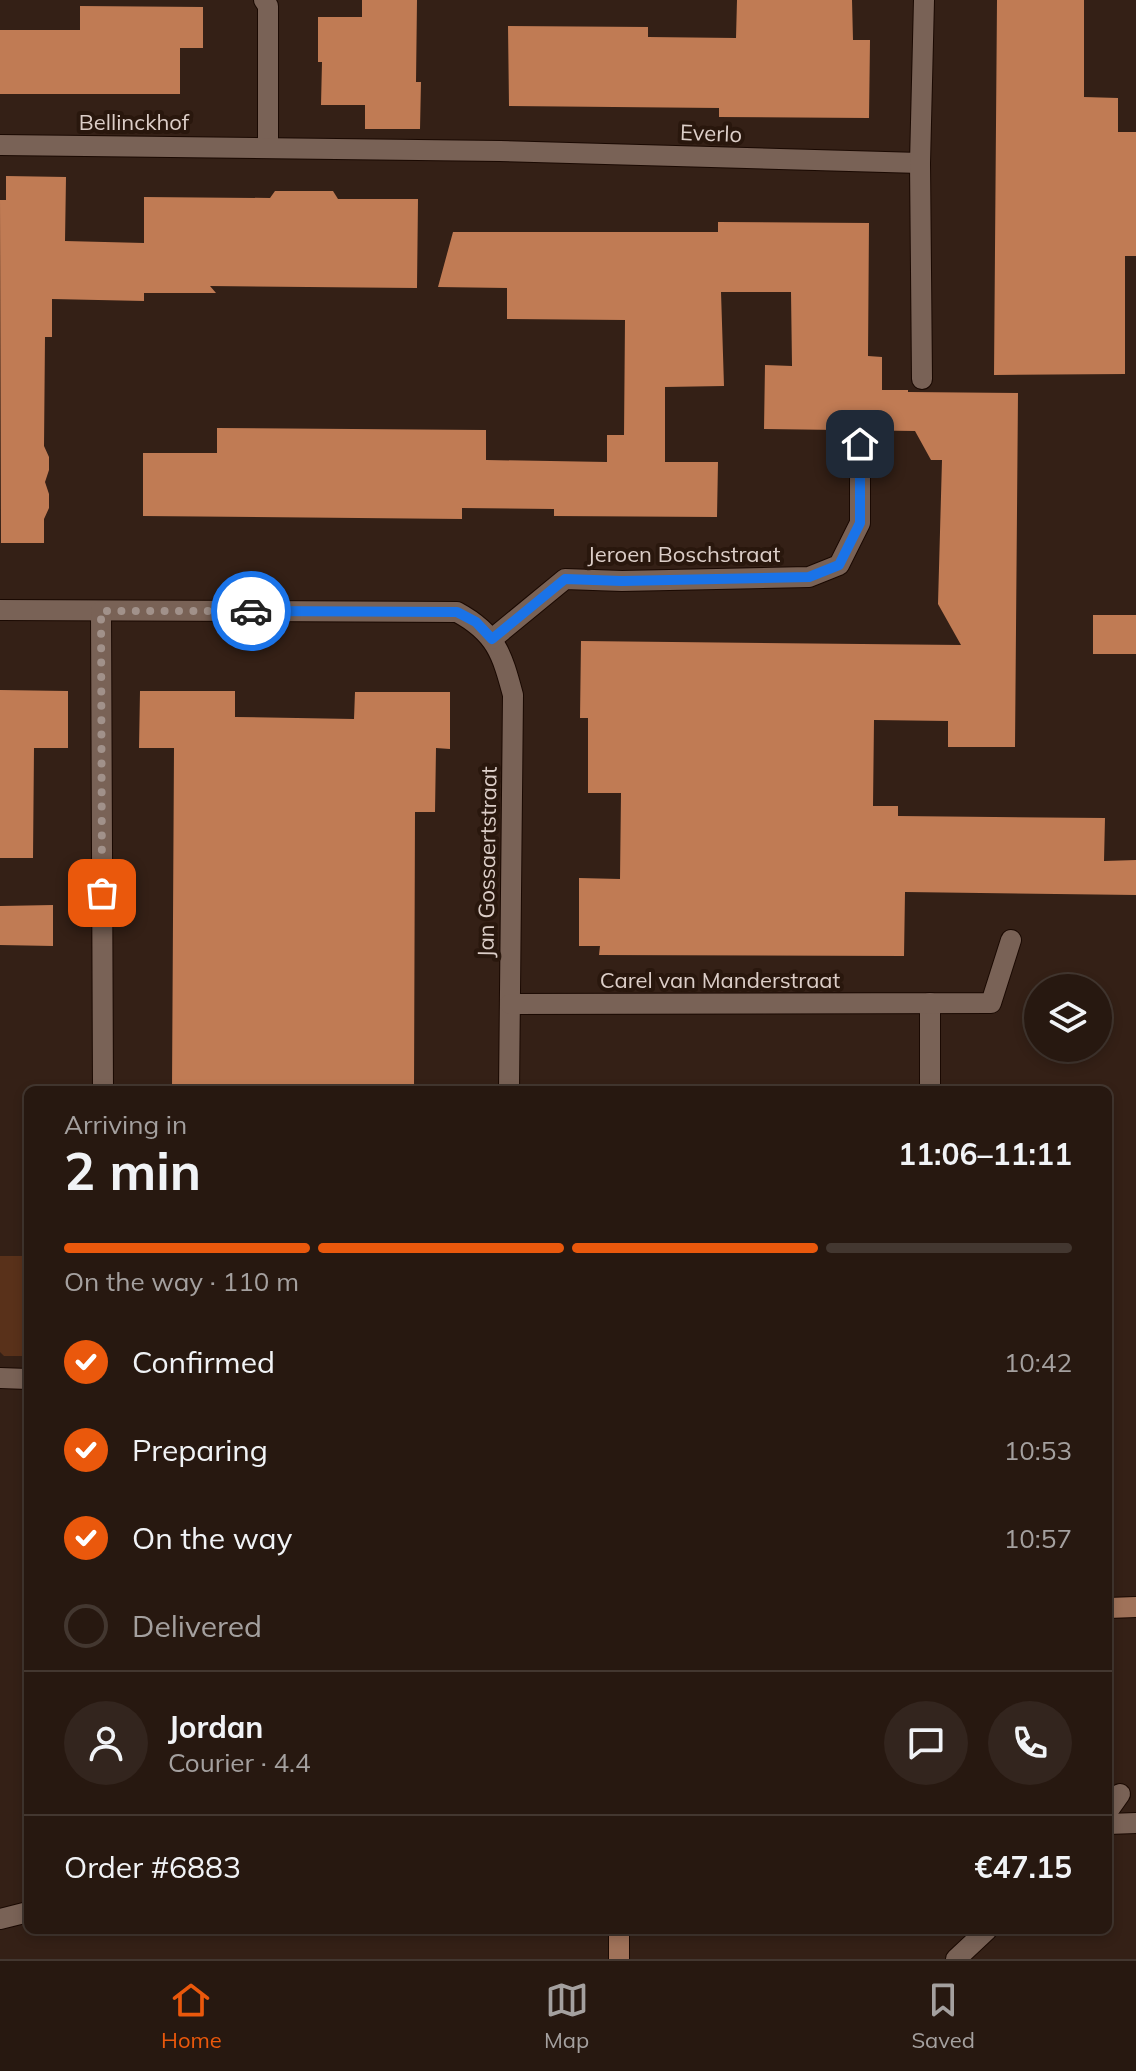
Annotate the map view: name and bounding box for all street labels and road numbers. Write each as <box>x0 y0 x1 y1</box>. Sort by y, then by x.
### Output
street label: Bellinckhof <box>79 108 190 136</box>
street label: Everlo <box>680 118 742 148</box>
street label: Jeroen Boschstraat <box>588 540 781 568</box>
street label: Jan Gossaertstraat <box>471 766 503 958</box>
street label: Carel van Manderstraat <box>600 966 841 994</box>

